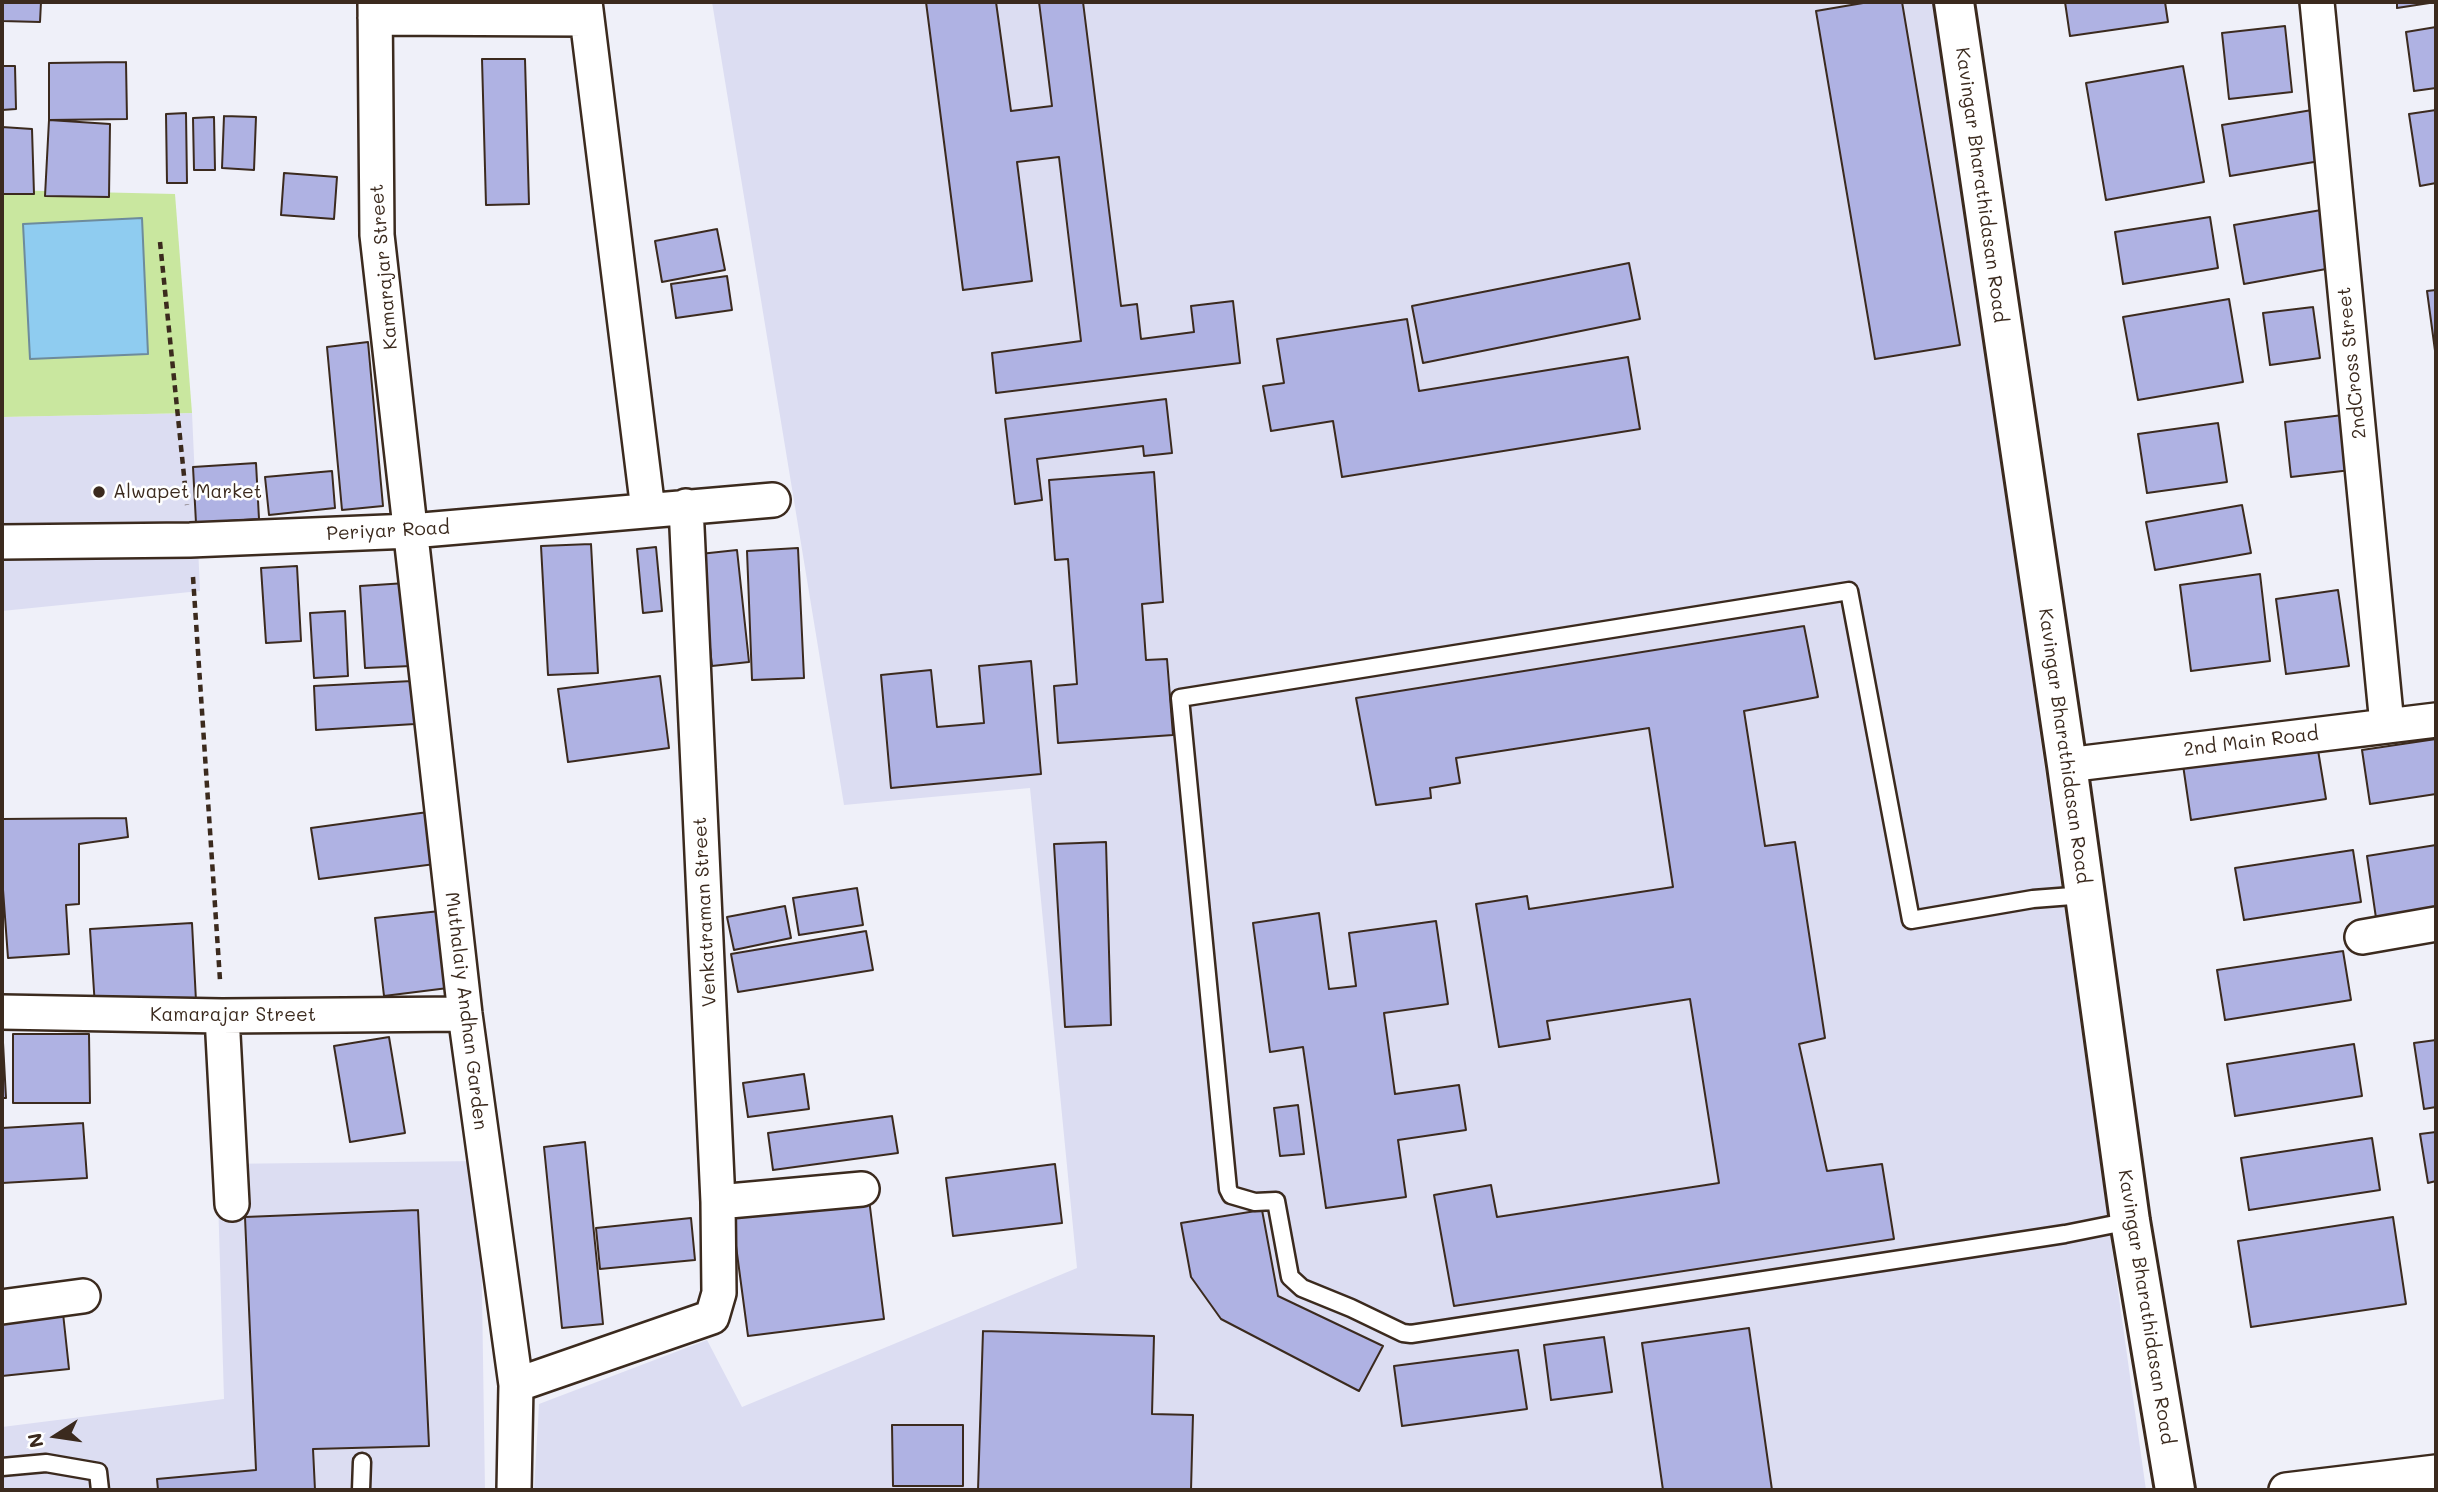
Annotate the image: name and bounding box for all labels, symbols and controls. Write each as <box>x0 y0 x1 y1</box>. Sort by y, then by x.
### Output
street label: Kavingar Bharathidasan Road <box>1950 46 2012 324</box>
street label: Kamarajar Street <box>365 183 403 351</box>
street label: 2ndCross Street <box>2333 286 2371 440</box>
place label: Alwapet Market <box>113 481 262 503</box>
marker: Alwapet Market <box>91 484 107 500</box>
street label: Periyar Road <box>326 516 450 546</box>
street label: Kavingar Bharathidasan Road <box>2033 607 2095 885</box>
street label: 2nd Main Road <box>2182 722 2320 762</box>
street label: Venkatraman Street <box>689 816 721 1008</box>
street label: Muthalaiy Andhan Garden <box>440 891 492 1131</box>
street label: Kamarajar Street <box>150 1004 316 1026</box>
street label: Kavingar Bharathidasan Road <box>2113 1168 2179 1446</box>
north arrow <box>21 1401 91 1471</box>
text: N <box>21 1431 49 1450</box>

